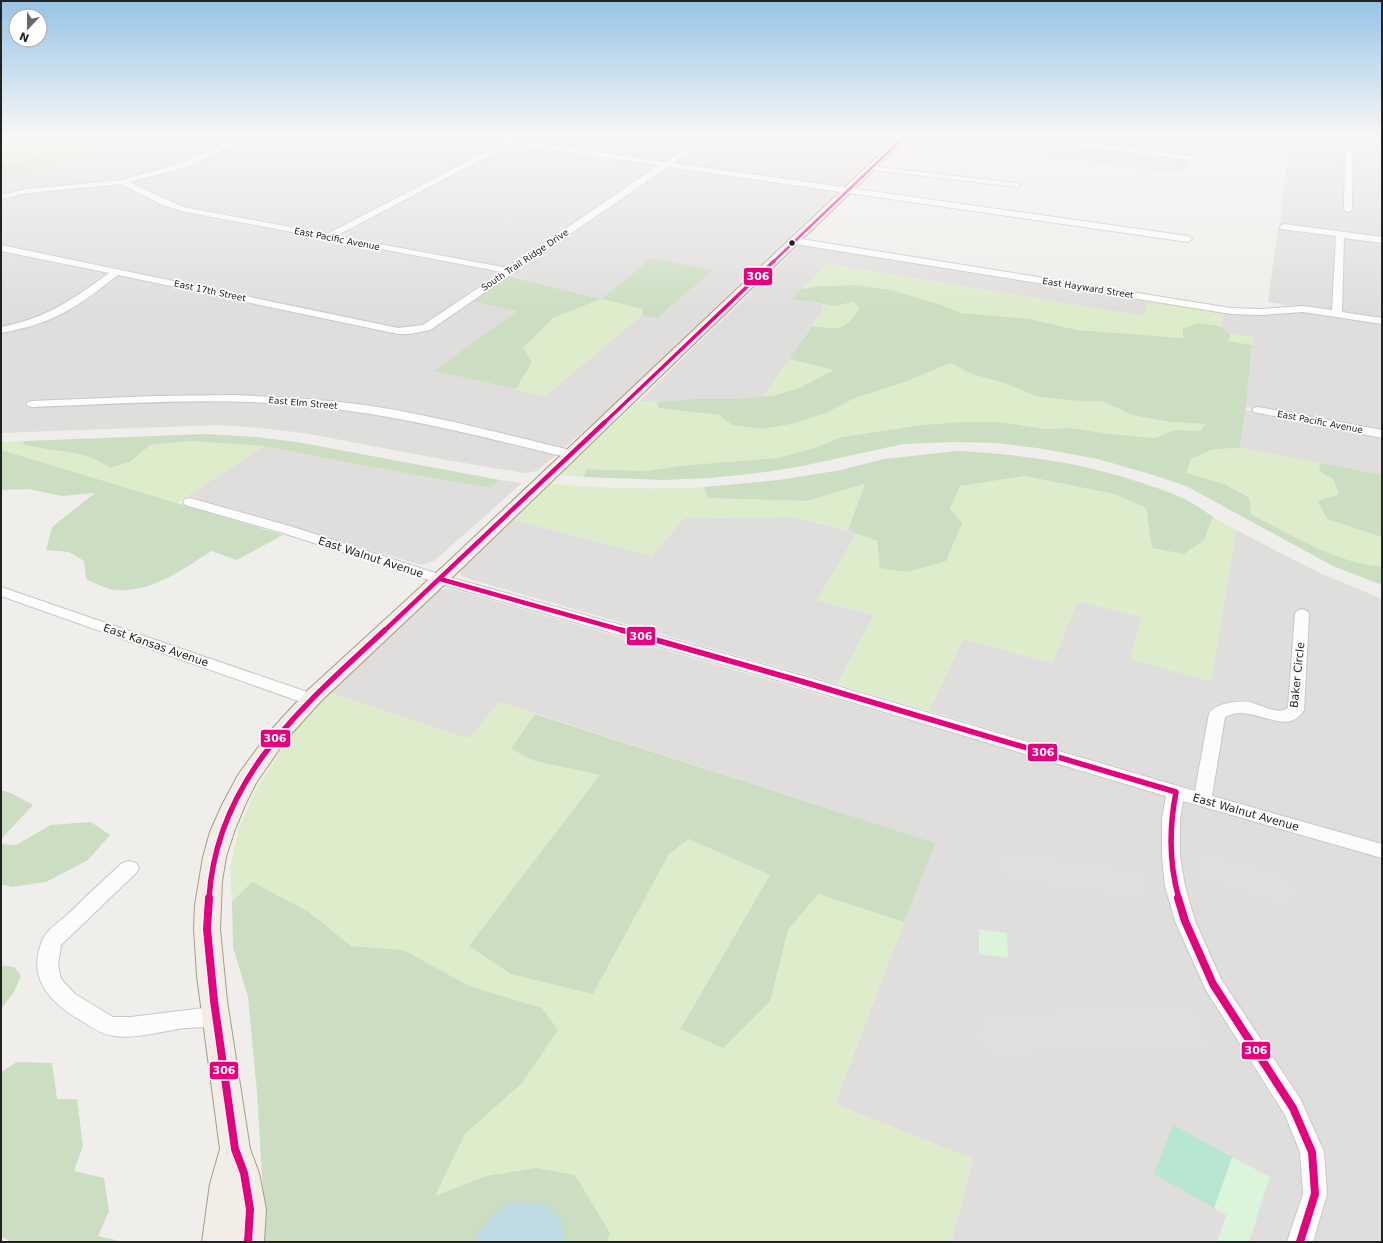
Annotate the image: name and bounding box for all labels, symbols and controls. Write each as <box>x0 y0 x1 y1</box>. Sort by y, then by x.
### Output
north arrow <box>8 8 48 48</box>
text: N <box>18 29 31 45</box>
street label: East Pacific Avenue <box>293 226 381 252</box>
street label: South Trail Ridge Drive <box>480 227 571 293</box>
unlabelled marker <box>787 238 797 248</box>
line badge: 306 <box>743 267 773 286</box>
text: 306 <box>747 270 770 283</box>
street label: East Hayward Street <box>1042 276 1135 300</box>
street label: East 17th Street <box>173 279 247 304</box>
street label: East Elm Street <box>268 395 338 411</box>
street label: East Pacific Avenue <box>1276 409 1364 435</box>
street label: East Walnut Avenue <box>317 534 425 581</box>
street label: East Kansas Avenue <box>101 621 210 670</box>
line badge: 306 <box>626 626 656 646</box>
text: 306 <box>630 630 653 643</box>
street label: Baker Circle <box>1288 641 1307 709</box>
line badge: 306 <box>260 729 291 748</box>
text: 306 <box>264 732 287 745</box>
line badge: 306 <box>1027 743 1058 762</box>
text: 306 <box>1032 746 1055 759</box>
street label: East Walnut Avenue <box>1191 791 1301 834</box>
line badge: 306 <box>1241 1041 1271 1060</box>
text: 306 <box>1245 1044 1268 1057</box>
line badge: 306 <box>209 1061 239 1080</box>
text: 306 <box>213 1064 236 1077</box>

